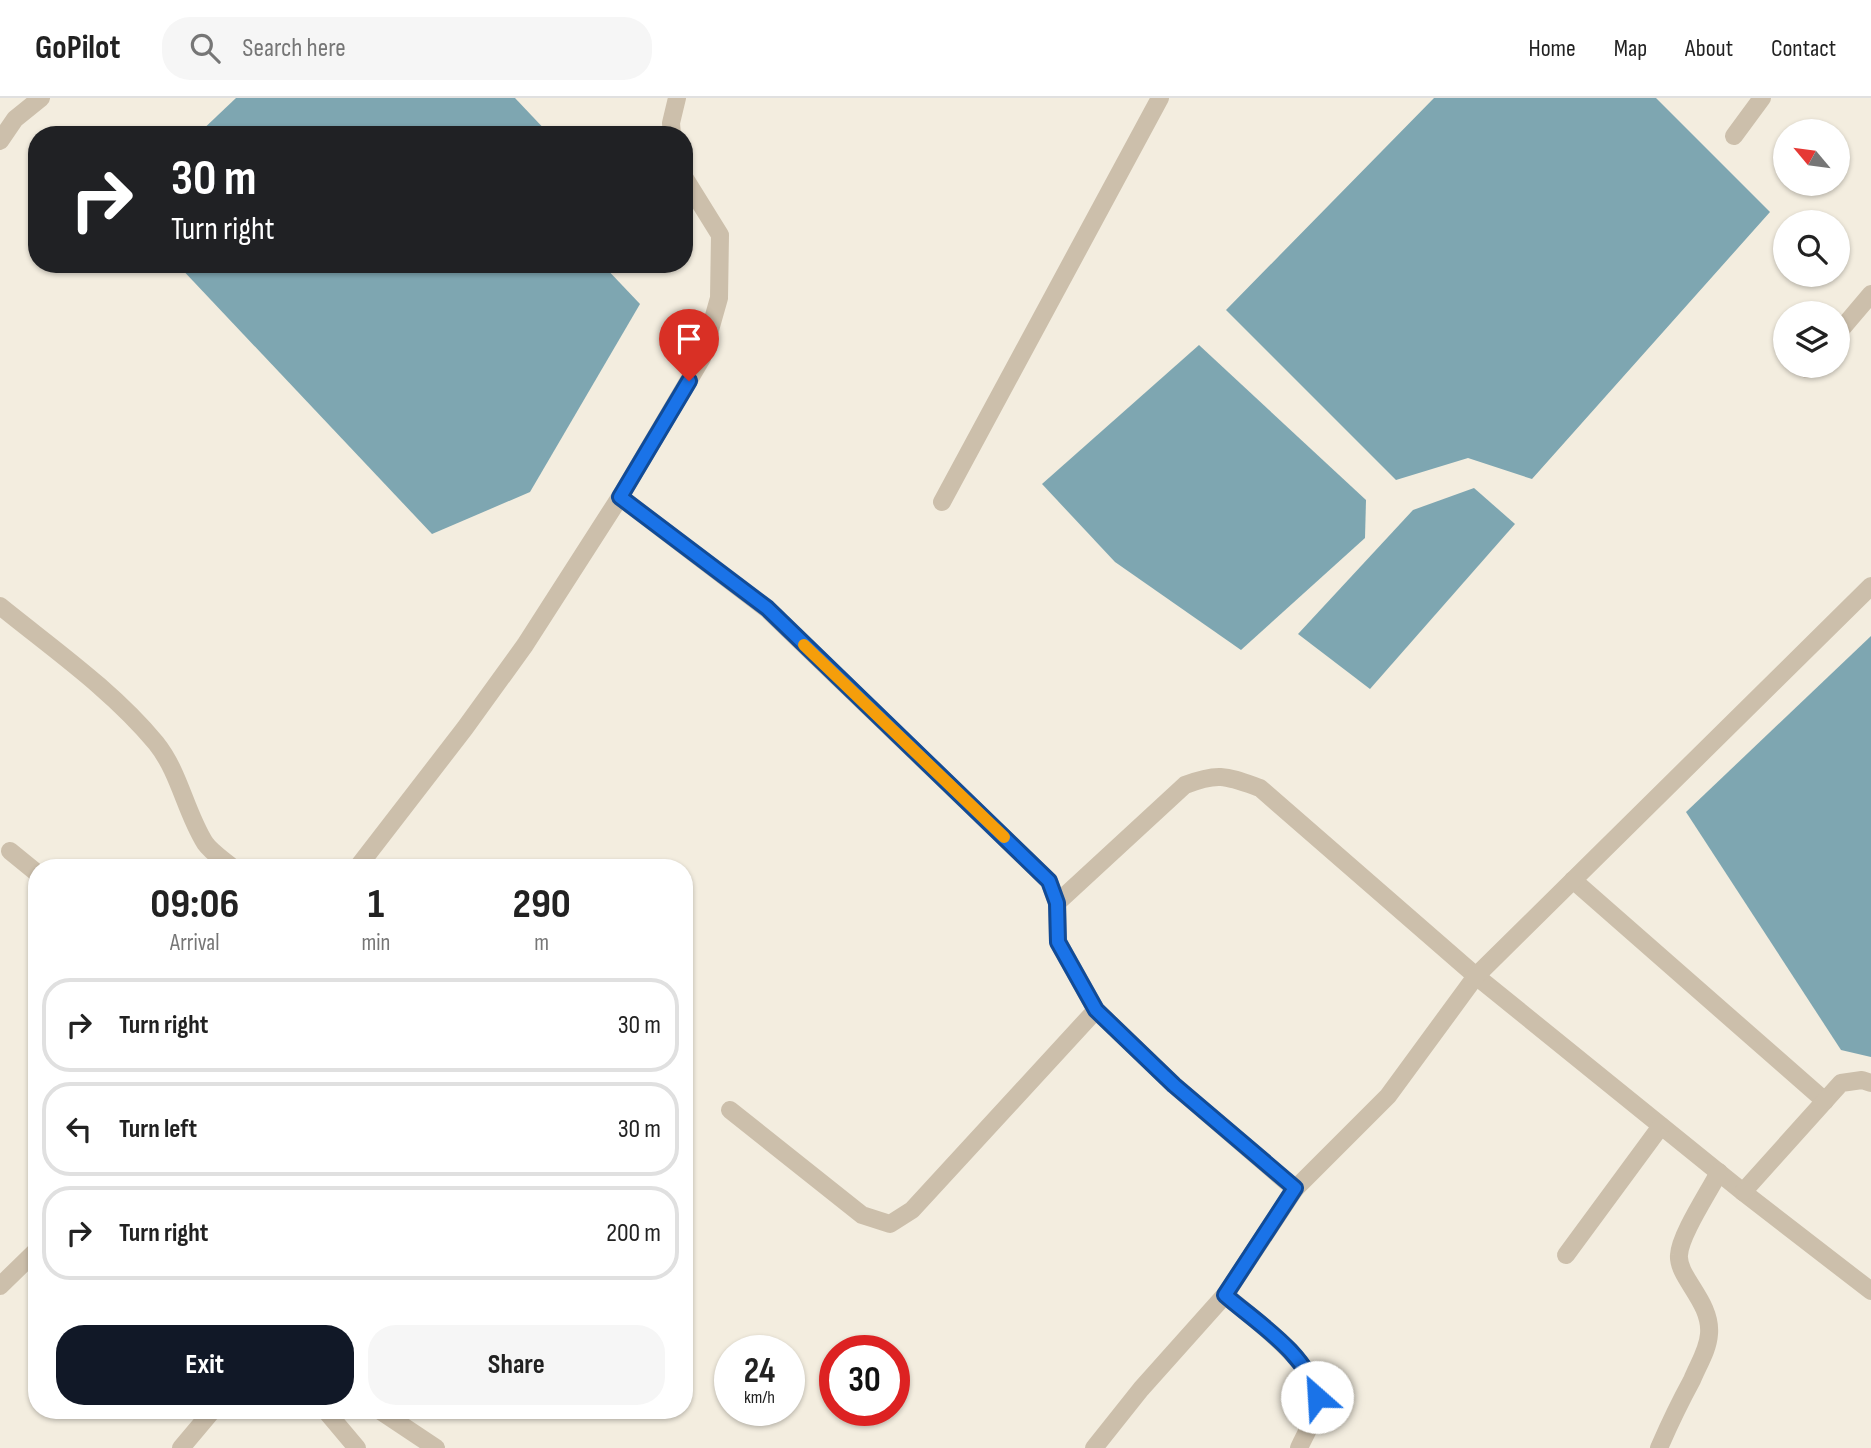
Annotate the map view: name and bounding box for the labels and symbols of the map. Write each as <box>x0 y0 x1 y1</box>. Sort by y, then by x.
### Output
north arrow <box>1773 119 1850 196</box>
pin <box>659 309 719 381</box>
speed limit sign: 30 <box>819 1335 910 1426</box>
position arrow <box>1280 1360 1354 1434</box>

